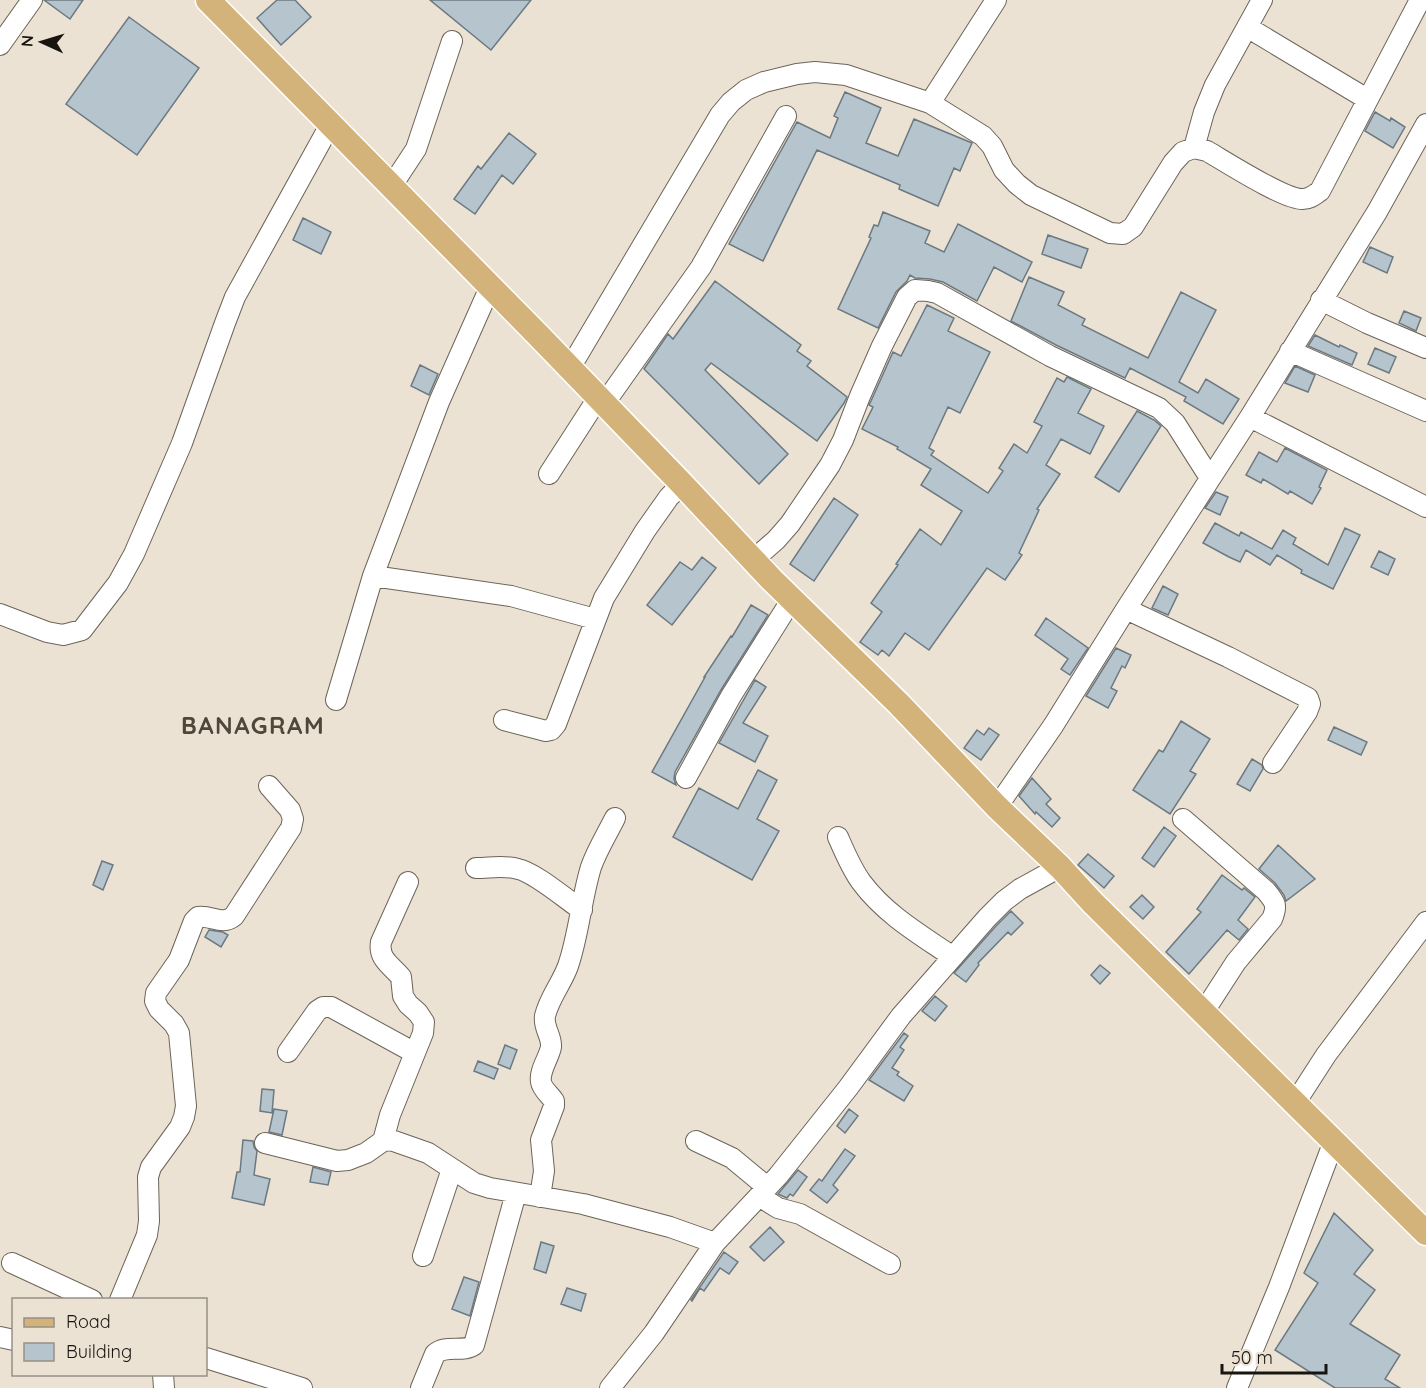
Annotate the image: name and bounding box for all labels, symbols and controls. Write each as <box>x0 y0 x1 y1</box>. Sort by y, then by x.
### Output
north arrow <box>12 12 72 72</box>
text: N <box>17 34 37 48</box>
district label: BANAGRAM <box>181 710 325 740</box>
legend <box>12 1298 207 1376</box>
text: Road <box>66 1310 111 1333</box>
scale bar <box>1222 1337 1326 1375</box>
text: Building <box>66 1340 132 1363</box>
text: 50 m <box>1231 1346 1273 1369</box>

